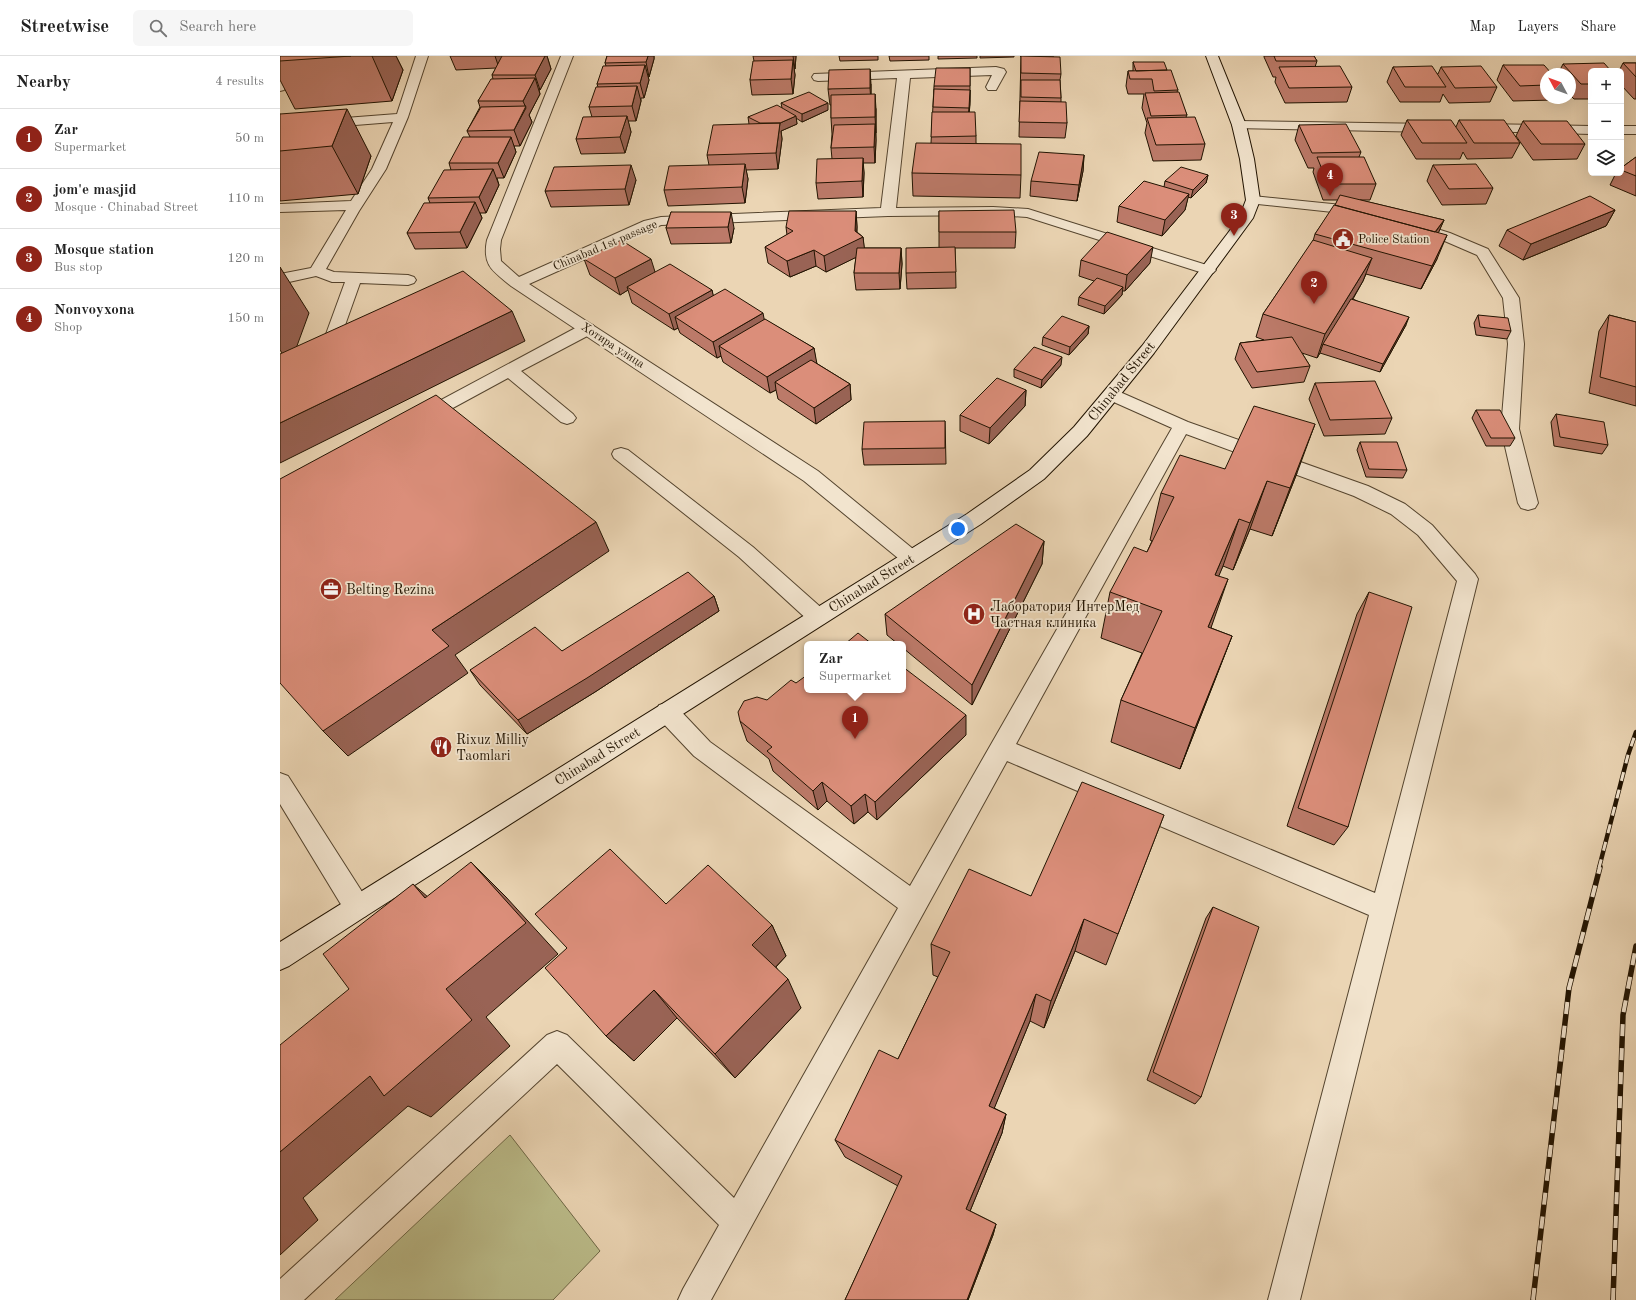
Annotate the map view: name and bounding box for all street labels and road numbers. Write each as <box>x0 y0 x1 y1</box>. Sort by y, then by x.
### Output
street label: Chinabad 1st passage <box>551 218 660 273</box>
street label: Хотира улица <box>579 321 646 371</box>
street label: Chinabad Street <box>1086 339 1158 424</box>
street label: Chinabad Street <box>826 552 917 616</box>
street label: Chinabad Street <box>552 725 643 789</box>

